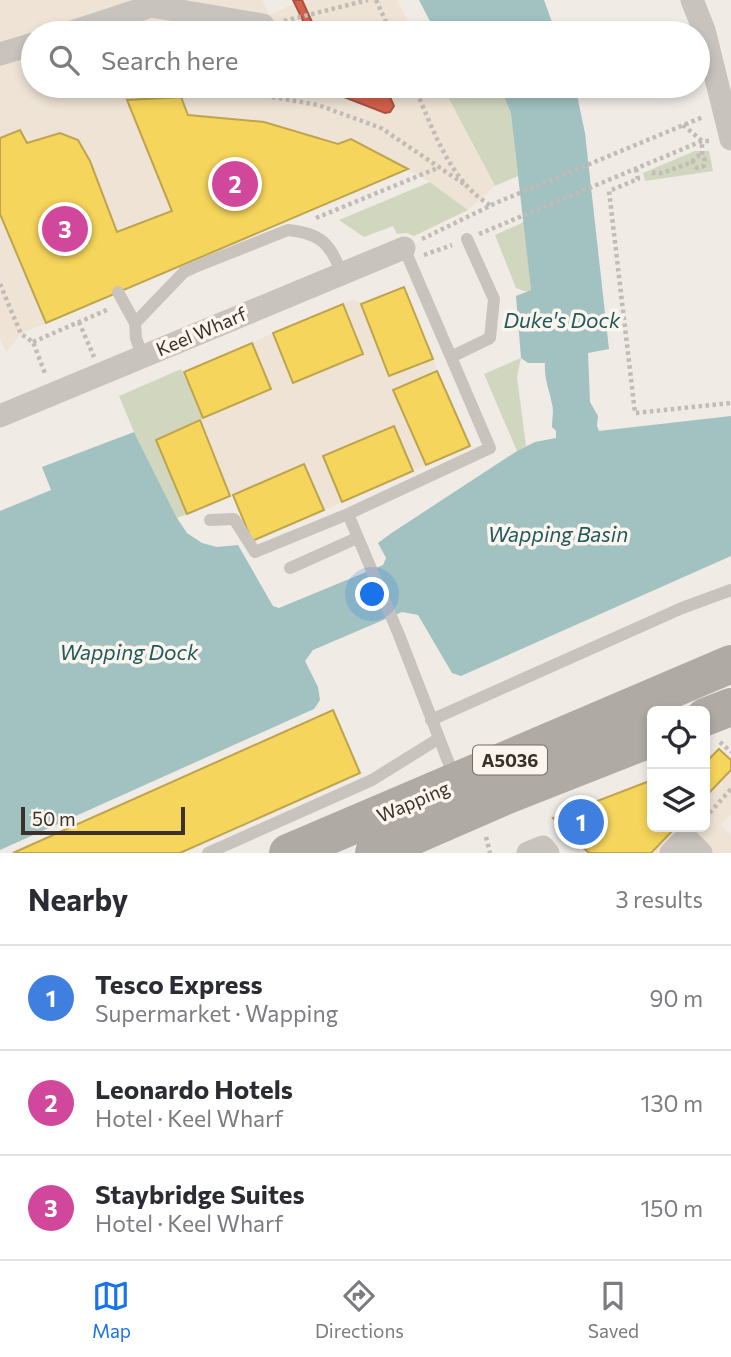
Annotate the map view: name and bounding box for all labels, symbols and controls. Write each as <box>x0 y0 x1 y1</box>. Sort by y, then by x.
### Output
search box <box>21 21 710 98</box>
icon: search <box>45 41 83 79</box>
text: Search here <box>101 44 239 75</box>
pin: 2 <box>212 158 258 210</box>
pin: 3 <box>42 203 88 255</box>
street label: Keel Wharf <box>152 301 250 360</box>
water label: Duke's Dock <box>504 307 621 332</box>
water label: Wapping Basin <box>488 521 628 546</box>
your location <box>355 577 389 611</box>
water label: Wapping Dock <box>60 639 199 664</box>
map controls <box>647 706 710 832</box>
button: locate <box>647 706 710 769</box>
road number: A5036 <box>473 746 547 774</box>
button: layers <box>647 769 710 832</box>
street label: Wapping <box>373 775 453 827</box>
pin: 1 <box>558 796 604 848</box>
scale bar <box>21 804 186 836</box>
text: 50 m <box>32 807 76 830</box>
text: Nearby <box>28 880 128 917</box>
text: 3 results <box>616 885 703 913</box>
text: Tesco Express <box>95 968 263 999</box>
text: 1 <box>46 984 56 1012</box>
text: 90 m <box>650 984 703 1012</box>
text: Supermarket · Wapping <box>95 999 338 1027</box>
text: Leonardo Hotels <box>95 1073 293 1104</box>
text: 2 <box>44 1089 58 1117</box>
text: 130 m <box>641 1089 703 1117</box>
text: Hotel · Keel Wharf <box>95 1104 283 1132</box>
text: Staybridge Suites <box>95 1178 305 1209</box>
text: 3 <box>44 1194 58 1222</box>
text: 150 m <box>640 1194 703 1222</box>
text: Hotel · Keel Wharf <box>95 1209 283 1237</box>
tab: Map <box>92 1277 131 1342</box>
tab: Directions <box>315 1277 404 1342</box>
tab: Saved <box>588 1277 639 1342</box>

